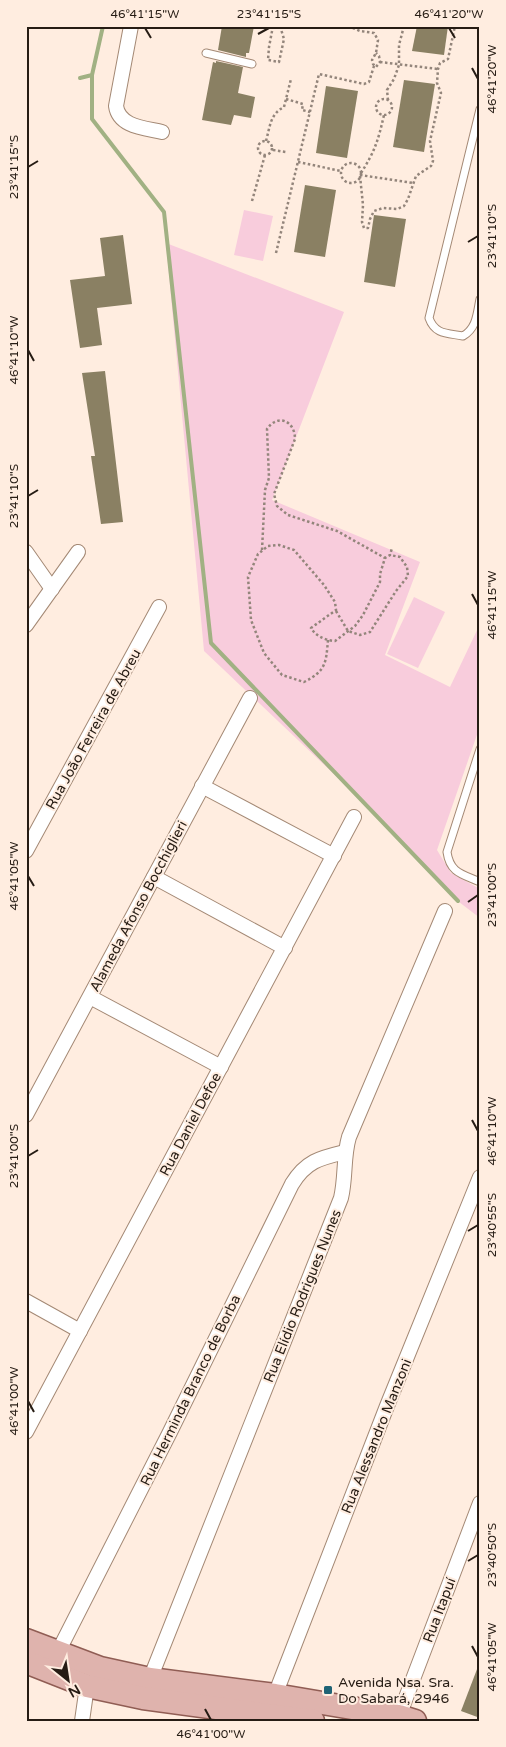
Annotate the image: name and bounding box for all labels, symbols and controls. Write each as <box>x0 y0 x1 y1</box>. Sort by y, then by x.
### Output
text: 46°41'15"W <box>111 7 179 21</box>
text: 23°41'15"S <box>237 7 301 21</box>
text: 46°41'20"W <box>415 7 483 21</box>
text: 46°41'20"W <box>485 45 499 113</box>
text: 23°41'15"S <box>7 135 21 199</box>
text: 23°41'10"S <box>485 204 499 268</box>
text: 46°41'10"W <box>7 316 21 384</box>
text: 23°41'10"S <box>7 464 21 528</box>
text: 46°41'15"W <box>485 571 499 639</box>
street label: Rua João Ferreira de Abreu <box>42 646 145 812</box>
street label: Alameda Afonso Bocchiglieri <box>86 818 191 995</box>
text: 46°41'05"W <box>7 842 21 910</box>
text: 23°41'00"S <box>485 863 499 927</box>
street label: Rua Daniel Defoe <box>156 1069 225 1179</box>
text: 46°41'10"W <box>485 1097 499 1165</box>
text: 23°41'00"S <box>7 1124 21 1188</box>
text: 23°40'55"S <box>485 1193 499 1257</box>
street label: Rua Elídio Rodrigues Nunes <box>260 1207 345 1385</box>
street label: Rua Herminda Branco de Borba <box>137 1292 244 1489</box>
street label: Rua Alessandro Manzoni <box>338 1356 415 1516</box>
text: 46°41'00"W <box>7 1367 21 1435</box>
text: 23°40'50"S <box>485 1523 499 1587</box>
street label: Rua Itapuí <box>419 1575 460 1645</box>
text: 46°41'05"W <box>485 1623 499 1691</box>
north arrow <box>42 1654 92 1704</box>
place label: Avenida Nsa. Sra. Do Sabará, 2946 <box>338 1674 454 1707</box>
text: N <box>65 1681 83 1701</box>
marker: Avenida Nsa. Sra. Do Sabará, 2946 <box>322 1684 334 1696</box>
text: 46°41'00"W <box>177 1727 245 1741</box>

